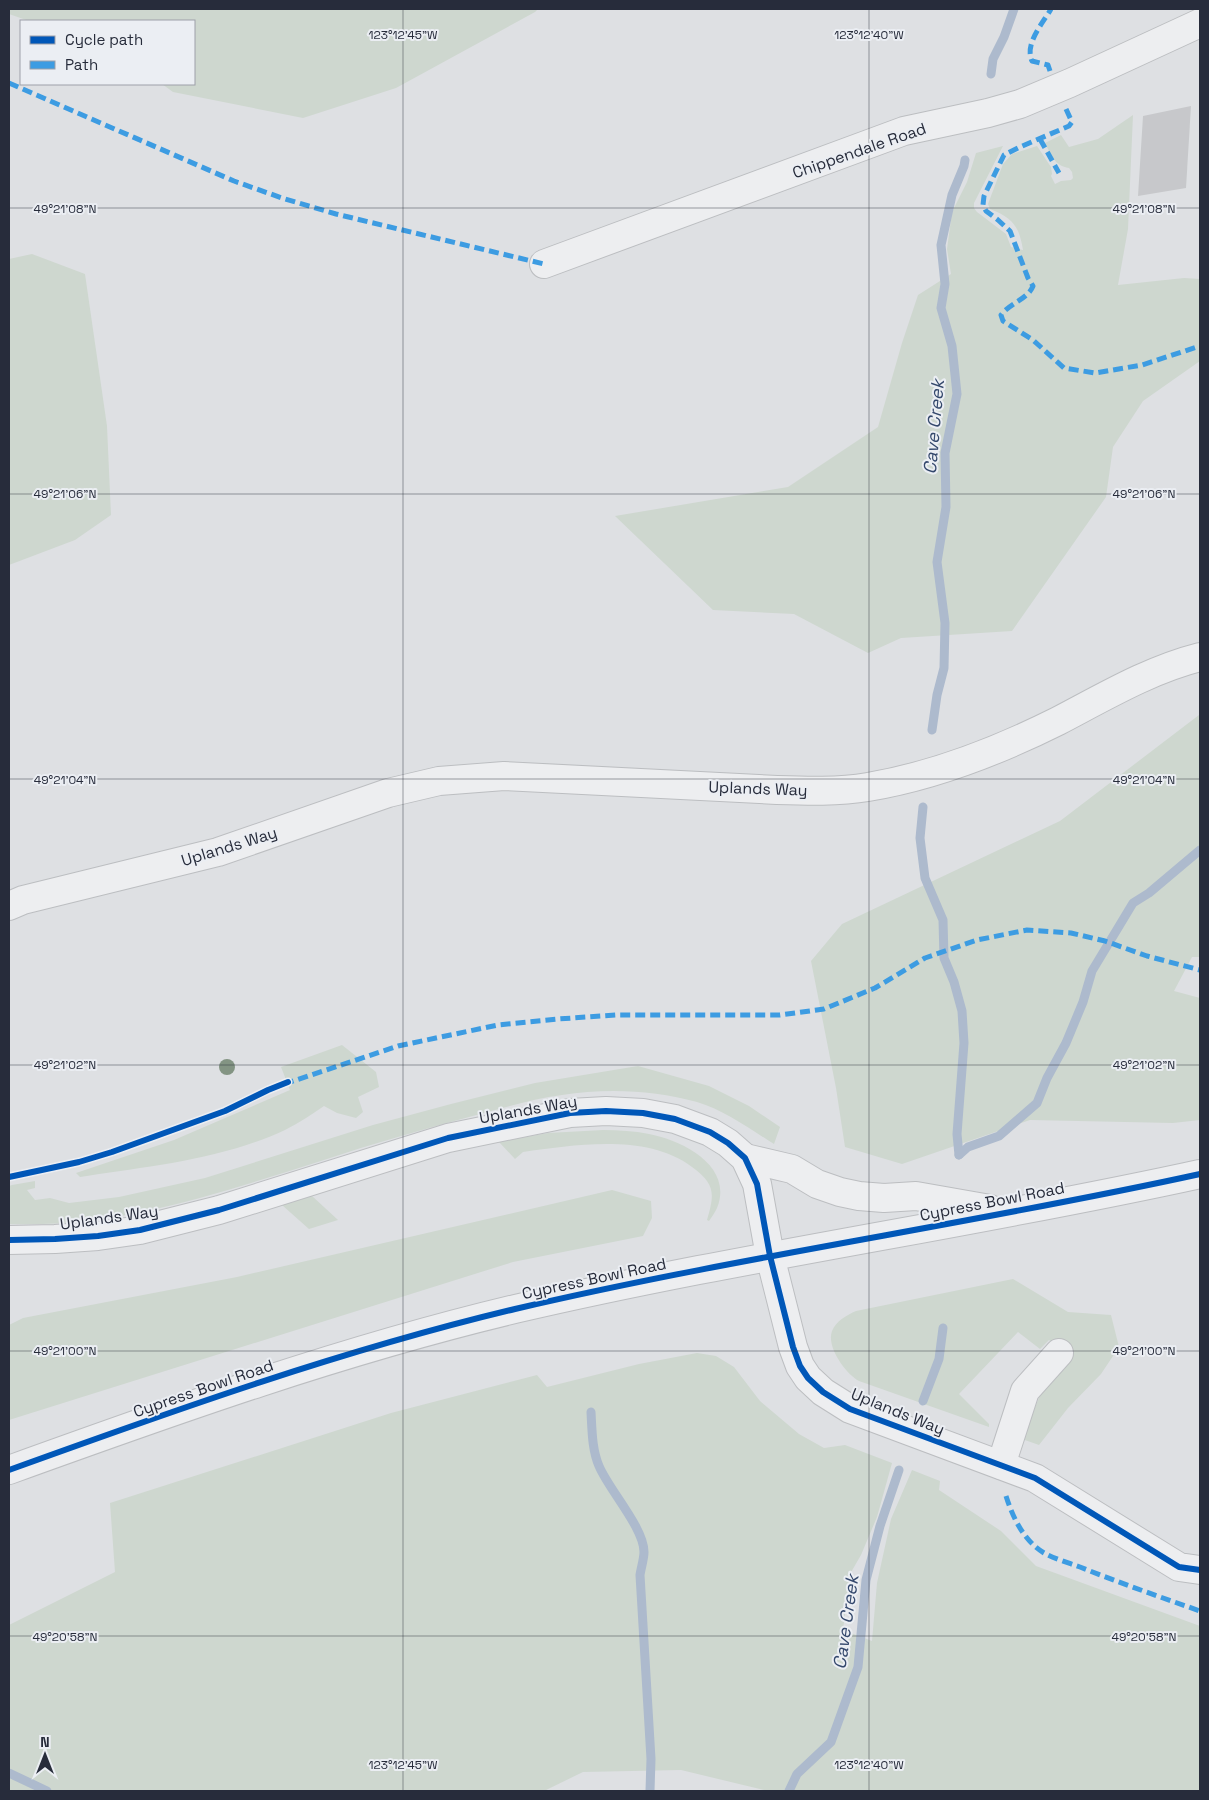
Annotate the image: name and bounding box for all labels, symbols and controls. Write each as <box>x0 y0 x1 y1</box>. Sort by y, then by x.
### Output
legend <box>20 20 195 85</box>
text: 123°12'45"W <box>368 27 438 43</box>
text: 123°12'40"W <box>834 27 904 43</box>
text: Cycle path <box>65 30 143 49</box>
text: Path <box>65 55 98 74</box>
street label: Chippendale Road <box>789 118 929 183</box>
text: 49°21'08"N <box>34 201 96 217</box>
text: 49°21'08"N <box>1113 201 1175 217</box>
water label: Cave Creek <box>918 376 949 475</box>
text: 49°21'06"N <box>34 486 96 502</box>
text: 49°21'06"N <box>1113 486 1175 502</box>
text: 49°21'04"N <box>34 772 96 788</box>
text: 49°21'04"N <box>1113 772 1175 788</box>
street label: Uplands Way <box>708 776 808 801</box>
street label: Uplands Way <box>179 822 280 871</box>
text: 49°21'02"N <box>34 1057 96 1073</box>
text: 49°21'02"N <box>1113 1057 1175 1073</box>
street label: Uplands Way <box>477 1091 579 1128</box>
street label: Cypress Bowl Road <box>918 1177 1066 1226</box>
street label: Uplands Way <box>58 1200 160 1235</box>
street label: Cypress Bowl Road <box>520 1253 668 1304</box>
text: 49°21'00"N <box>33 1343 97 1359</box>
text: 49°21'00"N <box>1112 1343 1176 1359</box>
street label: Cypress Bowl Road <box>130 1355 276 1422</box>
street label: Uplands Way <box>848 1383 948 1440</box>
water label: Cave Creek <box>828 1571 864 1671</box>
text: 49°20'58"N <box>32 1629 98 1645</box>
text: 49°20'58"N <box>1111 1629 1177 1645</box>
north arrow <box>20 1730 70 1780</box>
text: N <box>40 1733 50 1751</box>
text: 123°12'45"W <box>368 1757 438 1773</box>
text: 123°12'40"W <box>834 1757 904 1773</box>

